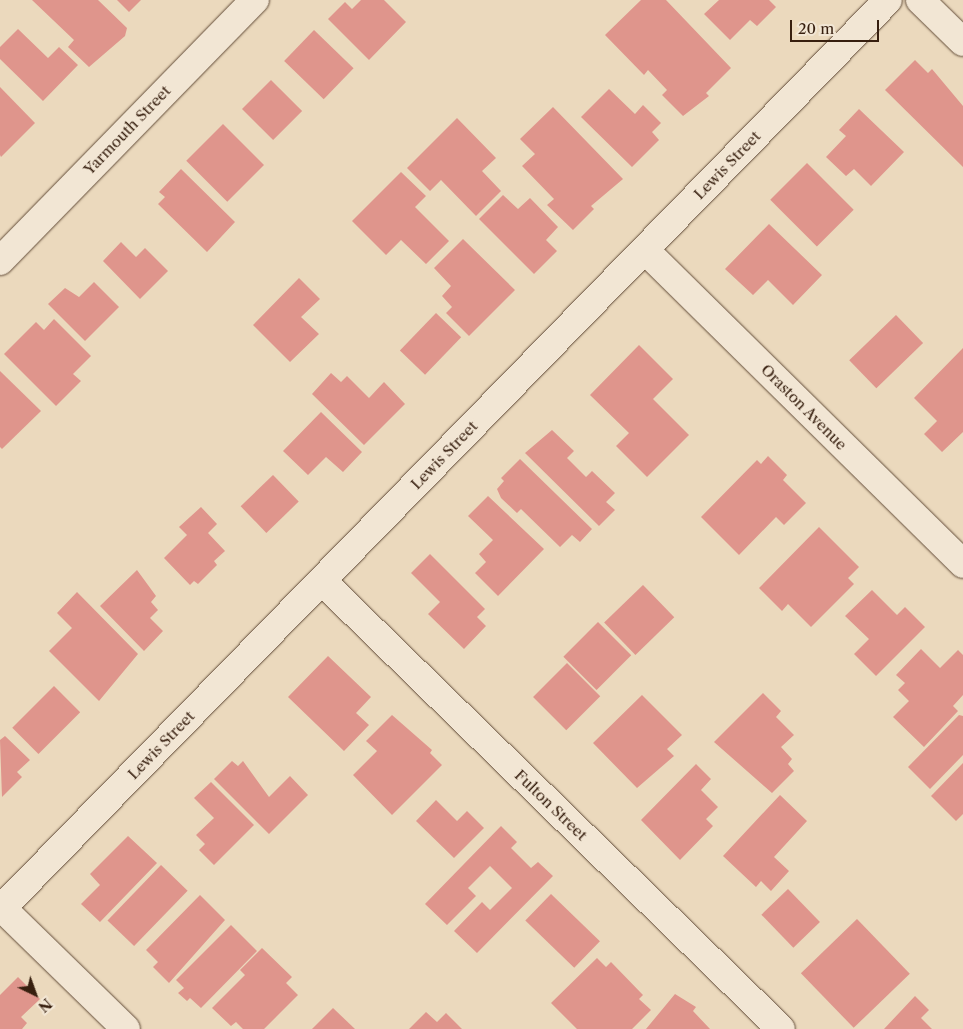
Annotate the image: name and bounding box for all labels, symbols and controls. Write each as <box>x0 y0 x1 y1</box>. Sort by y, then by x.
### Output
scale bar <box>793 10 882 42</box>
text: 20 m <box>798 19 834 38</box>
street label: Yarmouth Street <box>80 82 174 178</box>
street label: Lewis Street <box>690 127 764 203</box>
street label: Oraston Avenue <box>757 360 851 454</box>
street label: Lewis Street <box>407 417 481 493</box>
street label: Lewis Street <box>124 707 198 783</box>
street label: Fulton Street <box>511 766 591 844</box>
north arrow <box>10 969 60 1019</box>
text: N <box>34 994 56 1016</box>

